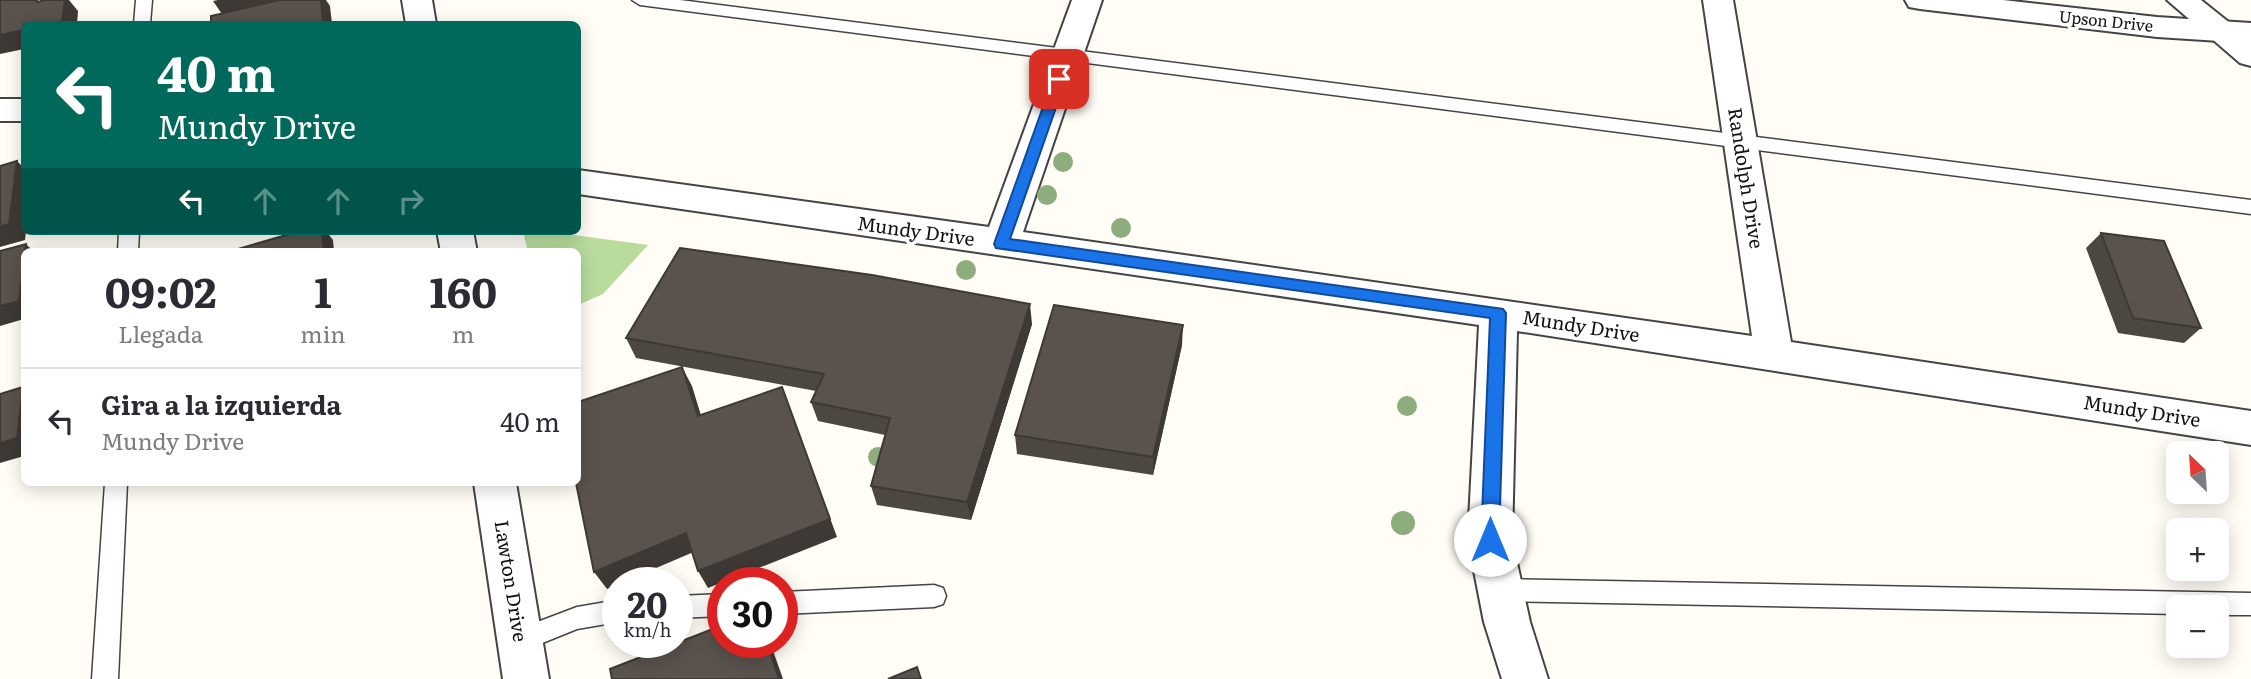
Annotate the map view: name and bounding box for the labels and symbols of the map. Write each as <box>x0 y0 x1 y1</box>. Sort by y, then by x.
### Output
street label: Upson Drive <box>2058 3 2154 37</box>
pin <box>1029 49 1089 109</box>
street label: Randolph Drive <box>1722 105 1772 250</box>
street label: Mundy Drive <box>856 208 977 252</box>
street label: Mundy Drive <box>1521 302 1642 348</box>
street label: Mundy Drive <box>2082 387 2203 433</box>
north arrow <box>2166 441 2230 504</box>
position arrow <box>1453 503 1527 577</box>
street label: Lawton Drive <box>489 518 535 644</box>
speed limit sign: 30 <box>707 567 798 658</box>

